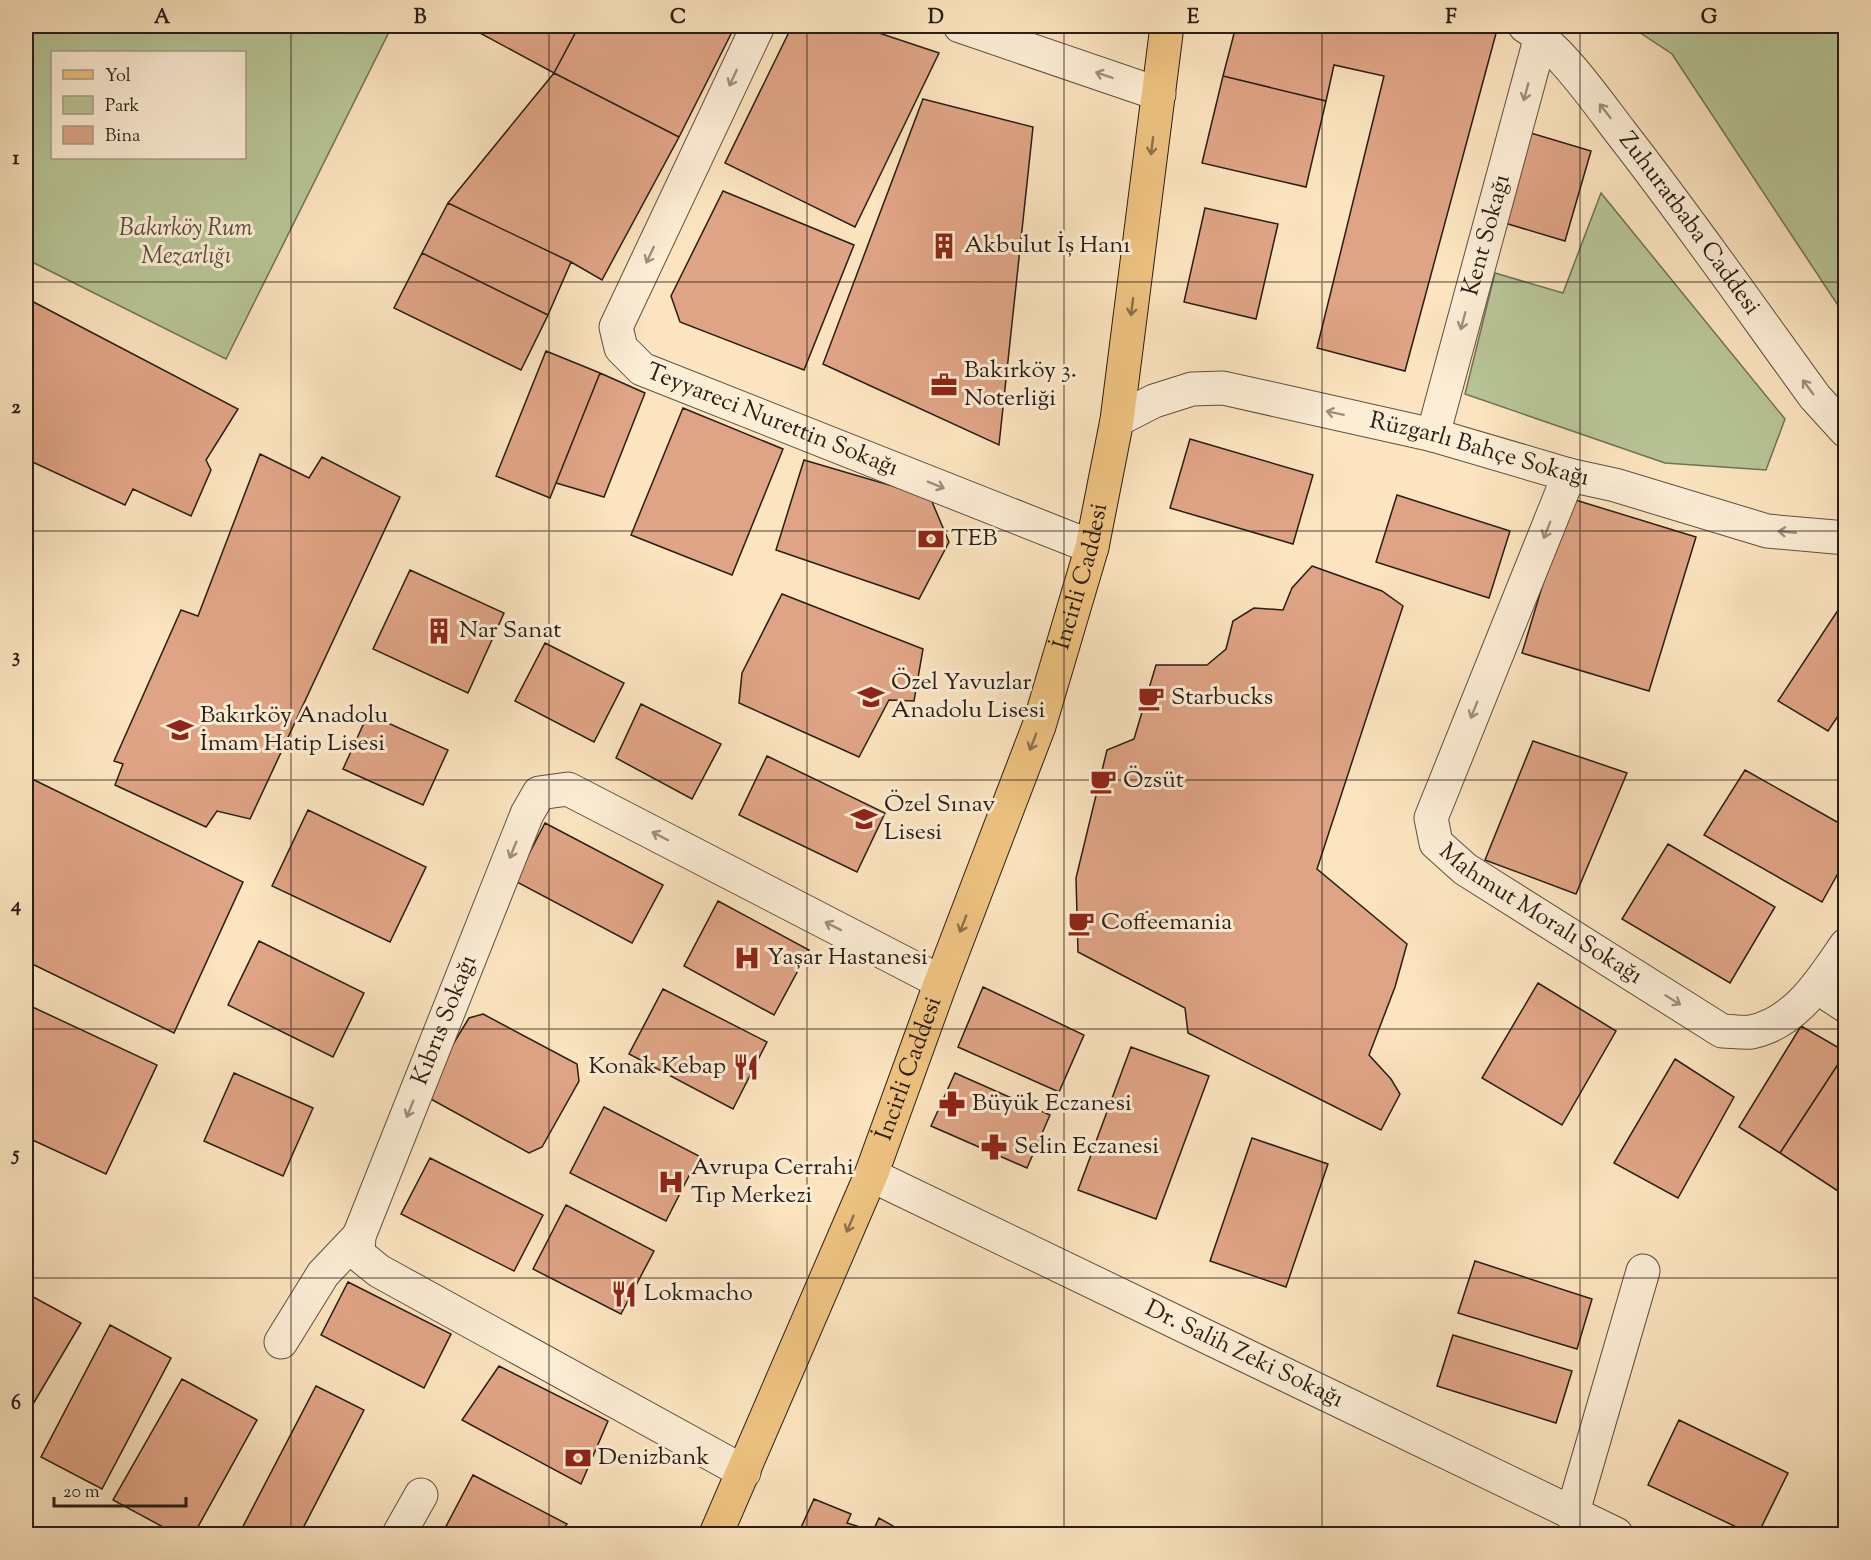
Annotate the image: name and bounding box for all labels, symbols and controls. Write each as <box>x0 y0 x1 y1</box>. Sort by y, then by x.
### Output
text: A <box>154 4 171 33</box>
text: B <box>414 4 427 33</box>
text: C <box>670 4 686 33</box>
text: D <box>928 4 944 33</box>
text: E <box>1187 4 1200 33</box>
text: F <box>1445 4 1457 33</box>
text: G <box>1701 4 1718 33</box>
legend <box>51 51 246 159</box>
text: Yol <box>105 64 131 90</box>
one-way arrow <box>1095 68 1114 79</box>
one-way arrow <box>727 69 739 87</box>
one-way arrow <box>1519 82 1531 101</box>
text: Park <box>105 94 140 120</box>
one-way arrow <box>1598 104 1611 120</box>
text: Bina <box>105 124 140 150</box>
street label: Zuhuratbaba Caddesi <box>1610 125 1768 323</box>
one-way arrow <box>1147 136 1158 156</box>
text: 1 <box>13 145 20 174</box>
street label: Kent Sokağı <box>1454 170 1520 300</box>
park label: Bakırköy Rum Mezarlığı <box>119 212 253 274</box>
place label: Akbulut İş Hanı <box>964 229 1131 263</box>
building icon: Akbulut İş Hanı <box>929 231 959 261</box>
one-way arrow <box>644 245 656 263</box>
one-way arrow <box>1126 296 1137 316</box>
one-way arrow <box>1457 311 1468 330</box>
place label: Bakırköy 3. Noterliği <box>964 354 1077 416</box>
street label: Teyyareci Nurettin Sokağı <box>641 355 903 486</box>
office icon: Bakırköy 3. Noterliği <box>929 370 959 400</box>
one-way arrow <box>1802 379 1814 395</box>
text: 2 <box>11 394 21 423</box>
street label: Rüzgarlı Bahçe Sokağı <box>1366 404 1592 496</box>
one-way arrow <box>1326 407 1346 418</box>
one-way arrow <box>926 480 945 491</box>
street label: İncirli Caddesi <box>1045 500 1117 654</box>
one-way arrow <box>1541 520 1552 538</box>
place label: TEB <box>951 522 998 556</box>
bank icon: TEB <box>916 524 946 554</box>
one-way arrow <box>1778 526 1798 537</box>
place label: Nar Sanat <box>459 614 561 648</box>
building icon: Nar Sanat <box>424 616 454 646</box>
text: 3 <box>12 643 20 672</box>
place label: Özel Yavuzlar Anadolu Lisesi <box>891 666 1045 728</box>
place label: Starbucks <box>1171 681 1273 715</box>
school or university icon: Özel Yavuzlar Anadolu Lisesi <box>856 682 886 712</box>
cafe icon: Starbucks <box>1136 683 1166 713</box>
place label: Bakırköy Anadolu İmam Hatip Lisesi <box>200 699 388 761</box>
one-way arrow <box>1468 701 1479 719</box>
school or university icon: Bakırköy Anadolu İmam Hatip Lisesi <box>165 715 195 745</box>
one-way arrow <box>1026 732 1037 750</box>
place label: Özsüt <box>1123 764 1184 798</box>
cafe icon: Özsüt <box>1088 766 1118 796</box>
place label: Özel Sınav Lisesi <box>884 788 995 850</box>
school or university icon: Özel Sınav Lisesi <box>849 804 879 834</box>
one-way arrow <box>651 830 669 842</box>
street label: Mahmut Moralı Sokağı <box>1431 836 1649 994</box>
one-way arrow <box>507 840 518 859</box>
text: 4 <box>10 892 21 921</box>
place label: Coffeemania <box>1101 906 1232 940</box>
cafe icon: Coffeemania <box>1066 908 1096 938</box>
one-way arrow <box>957 914 968 933</box>
one-way arrow <box>825 920 842 932</box>
place label: Yaşar Hastanesi <box>767 941 928 975</box>
hospital icon: Yaşar Hastanesi <box>732 943 762 973</box>
street label: Kıbrıs Sokağı <box>404 950 486 1090</box>
street label: İncirli Caddesi <box>868 992 951 1145</box>
one-way arrow <box>1664 994 1680 1006</box>
place label: Konak Kebap <box>589 1050 726 1084</box>
restaurant icon: Konak Kebap <box>731 1052 761 1082</box>
place label: Büyük Eczanesi <box>972 1087 1132 1121</box>
pharmacy icon: Büyük Eczanesi <box>937 1089 967 1119</box>
one-way arrow <box>404 1099 415 1118</box>
place label: Selin Eczanesi <box>1014 1130 1159 1164</box>
pharmacy icon: Selin Eczanesi <box>979 1132 1009 1162</box>
text: 5 <box>11 1141 20 1170</box>
place label: Avrupa Cerrahi Tıp Merkezi <box>691 1151 854 1213</box>
hospital icon: Avrupa Cerrahi Tıp Merkezi <box>656 1167 686 1197</box>
one-way arrow <box>844 1214 855 1233</box>
place label: Lokmacho <box>644 1277 753 1311</box>
restaurant icon: Lokmacho <box>609 1279 639 1309</box>
street label: Dr. Salih Zeki Sokağı <box>1139 1292 1349 1417</box>
text: 6 <box>11 1390 21 1419</box>
place label: Denizbank <box>598 1441 709 1475</box>
bank icon: Denizbank <box>563 1443 593 1473</box>
scale bar <box>54 1470 186 1508</box>
text: 20 m <box>63 1480 100 1506</box>

